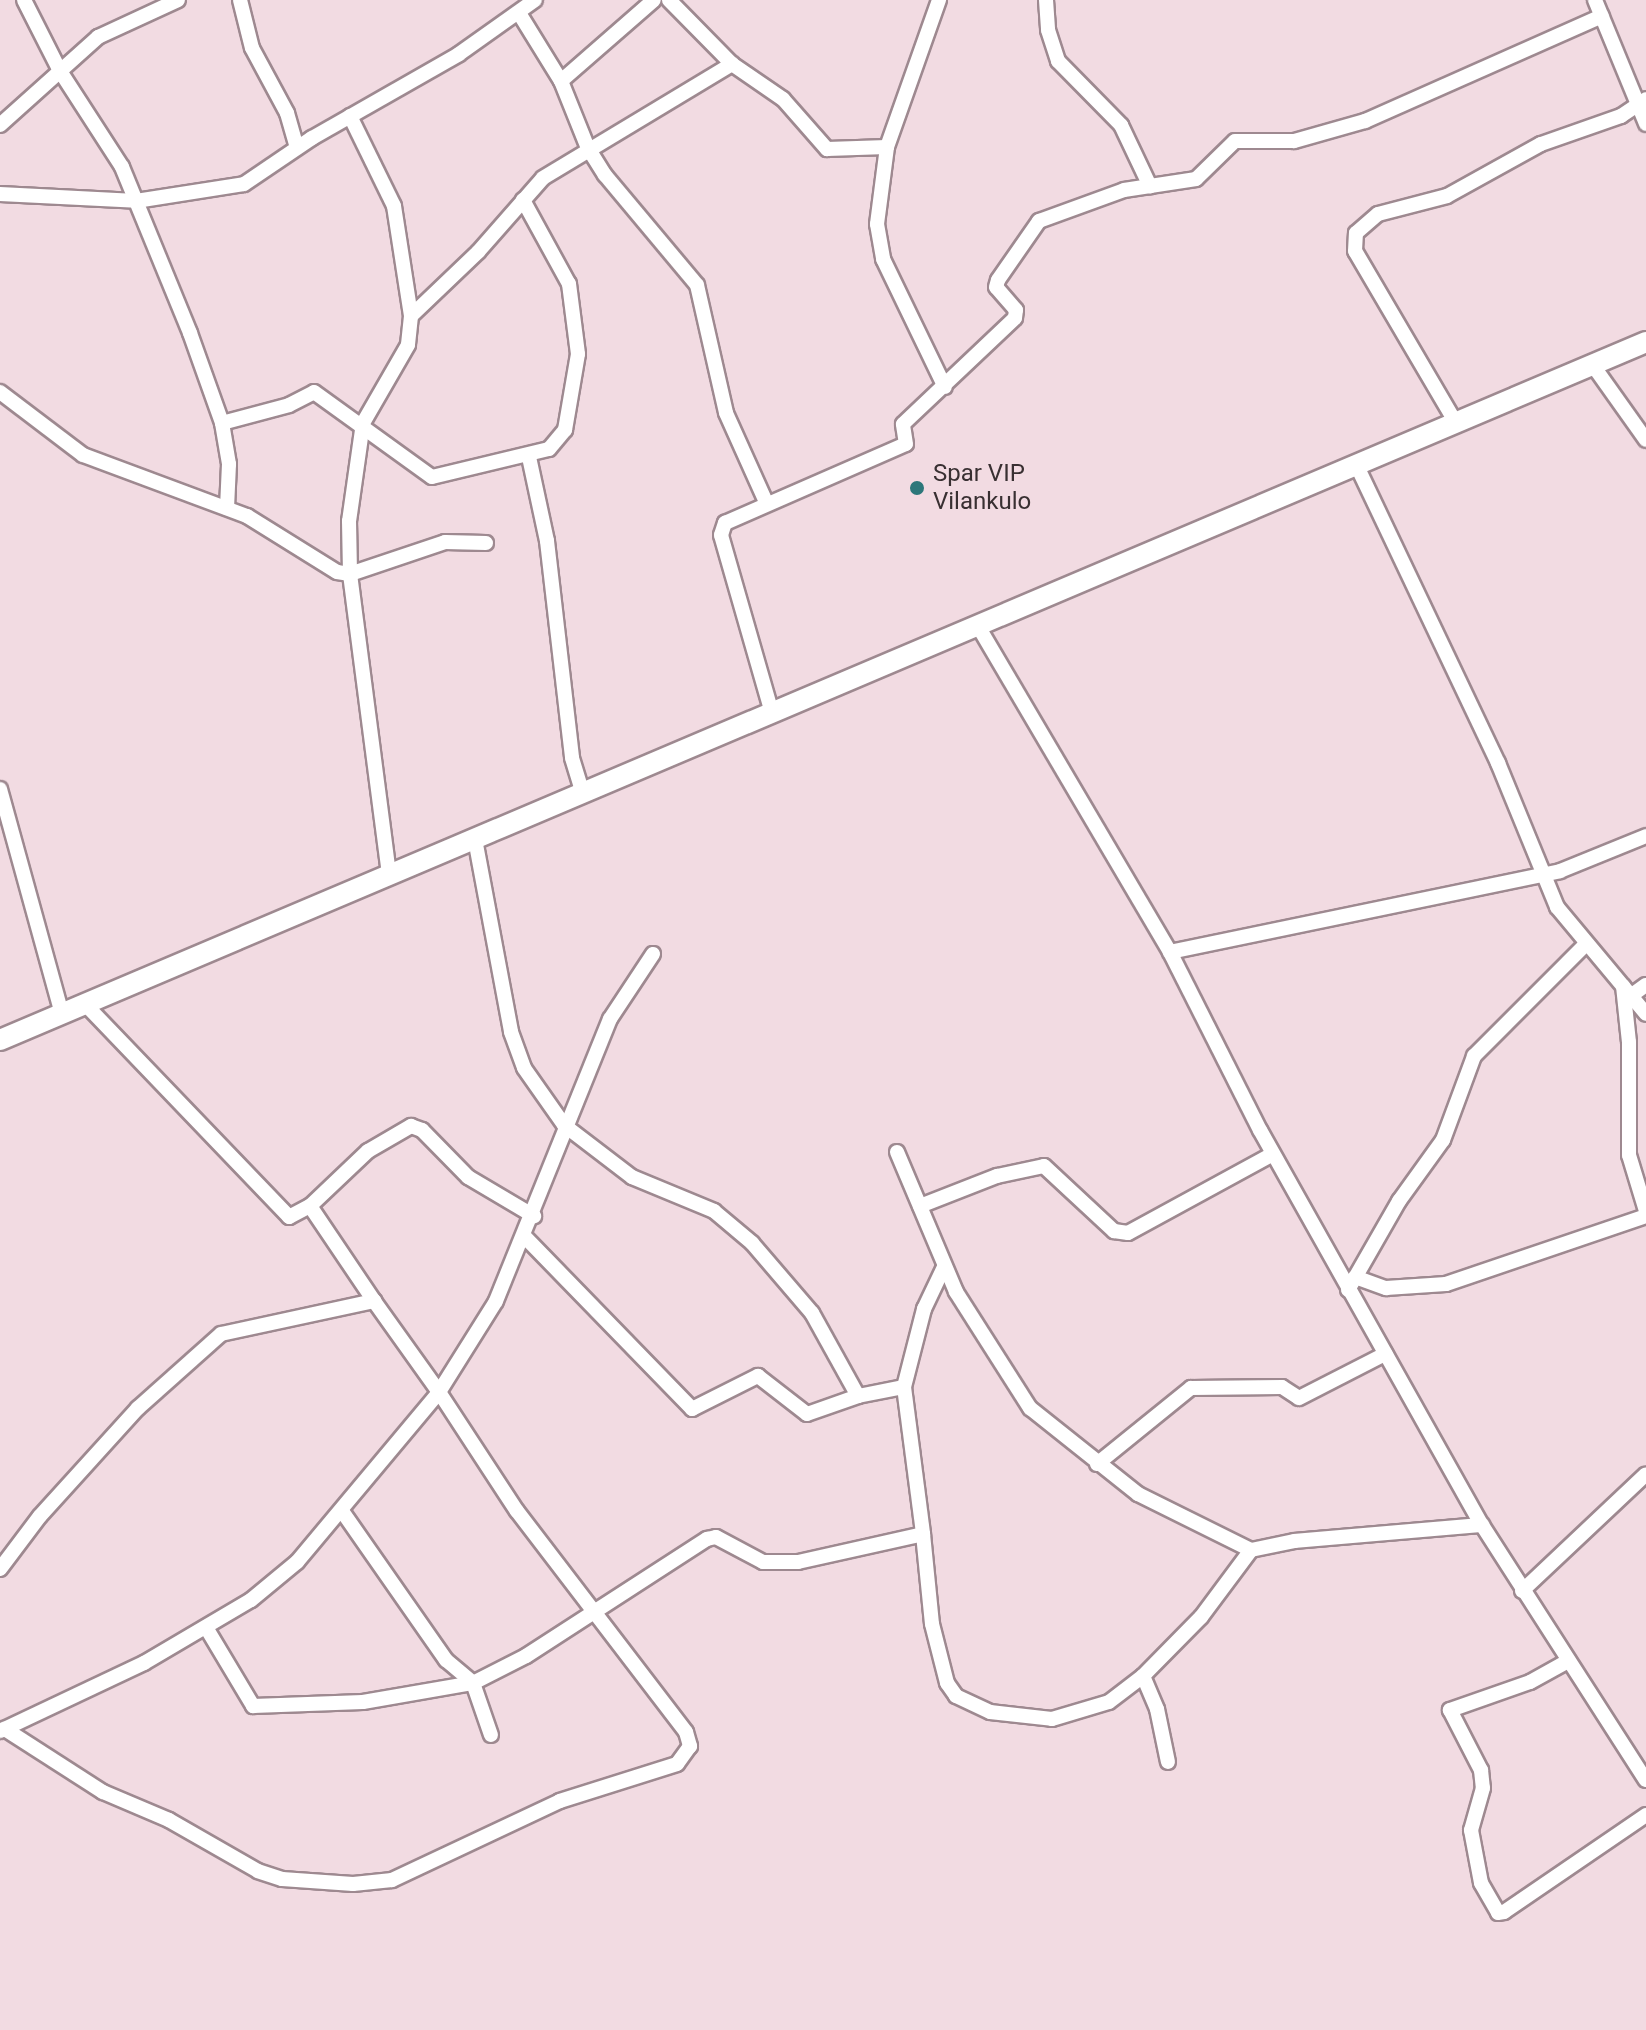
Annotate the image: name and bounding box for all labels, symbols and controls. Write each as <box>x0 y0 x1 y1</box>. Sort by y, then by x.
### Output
place label: Spar VIP Vilankulo <box>933 460 1031 516</box>
marker: Spar VIP Vilankulo <box>908 479 926 497</box>

